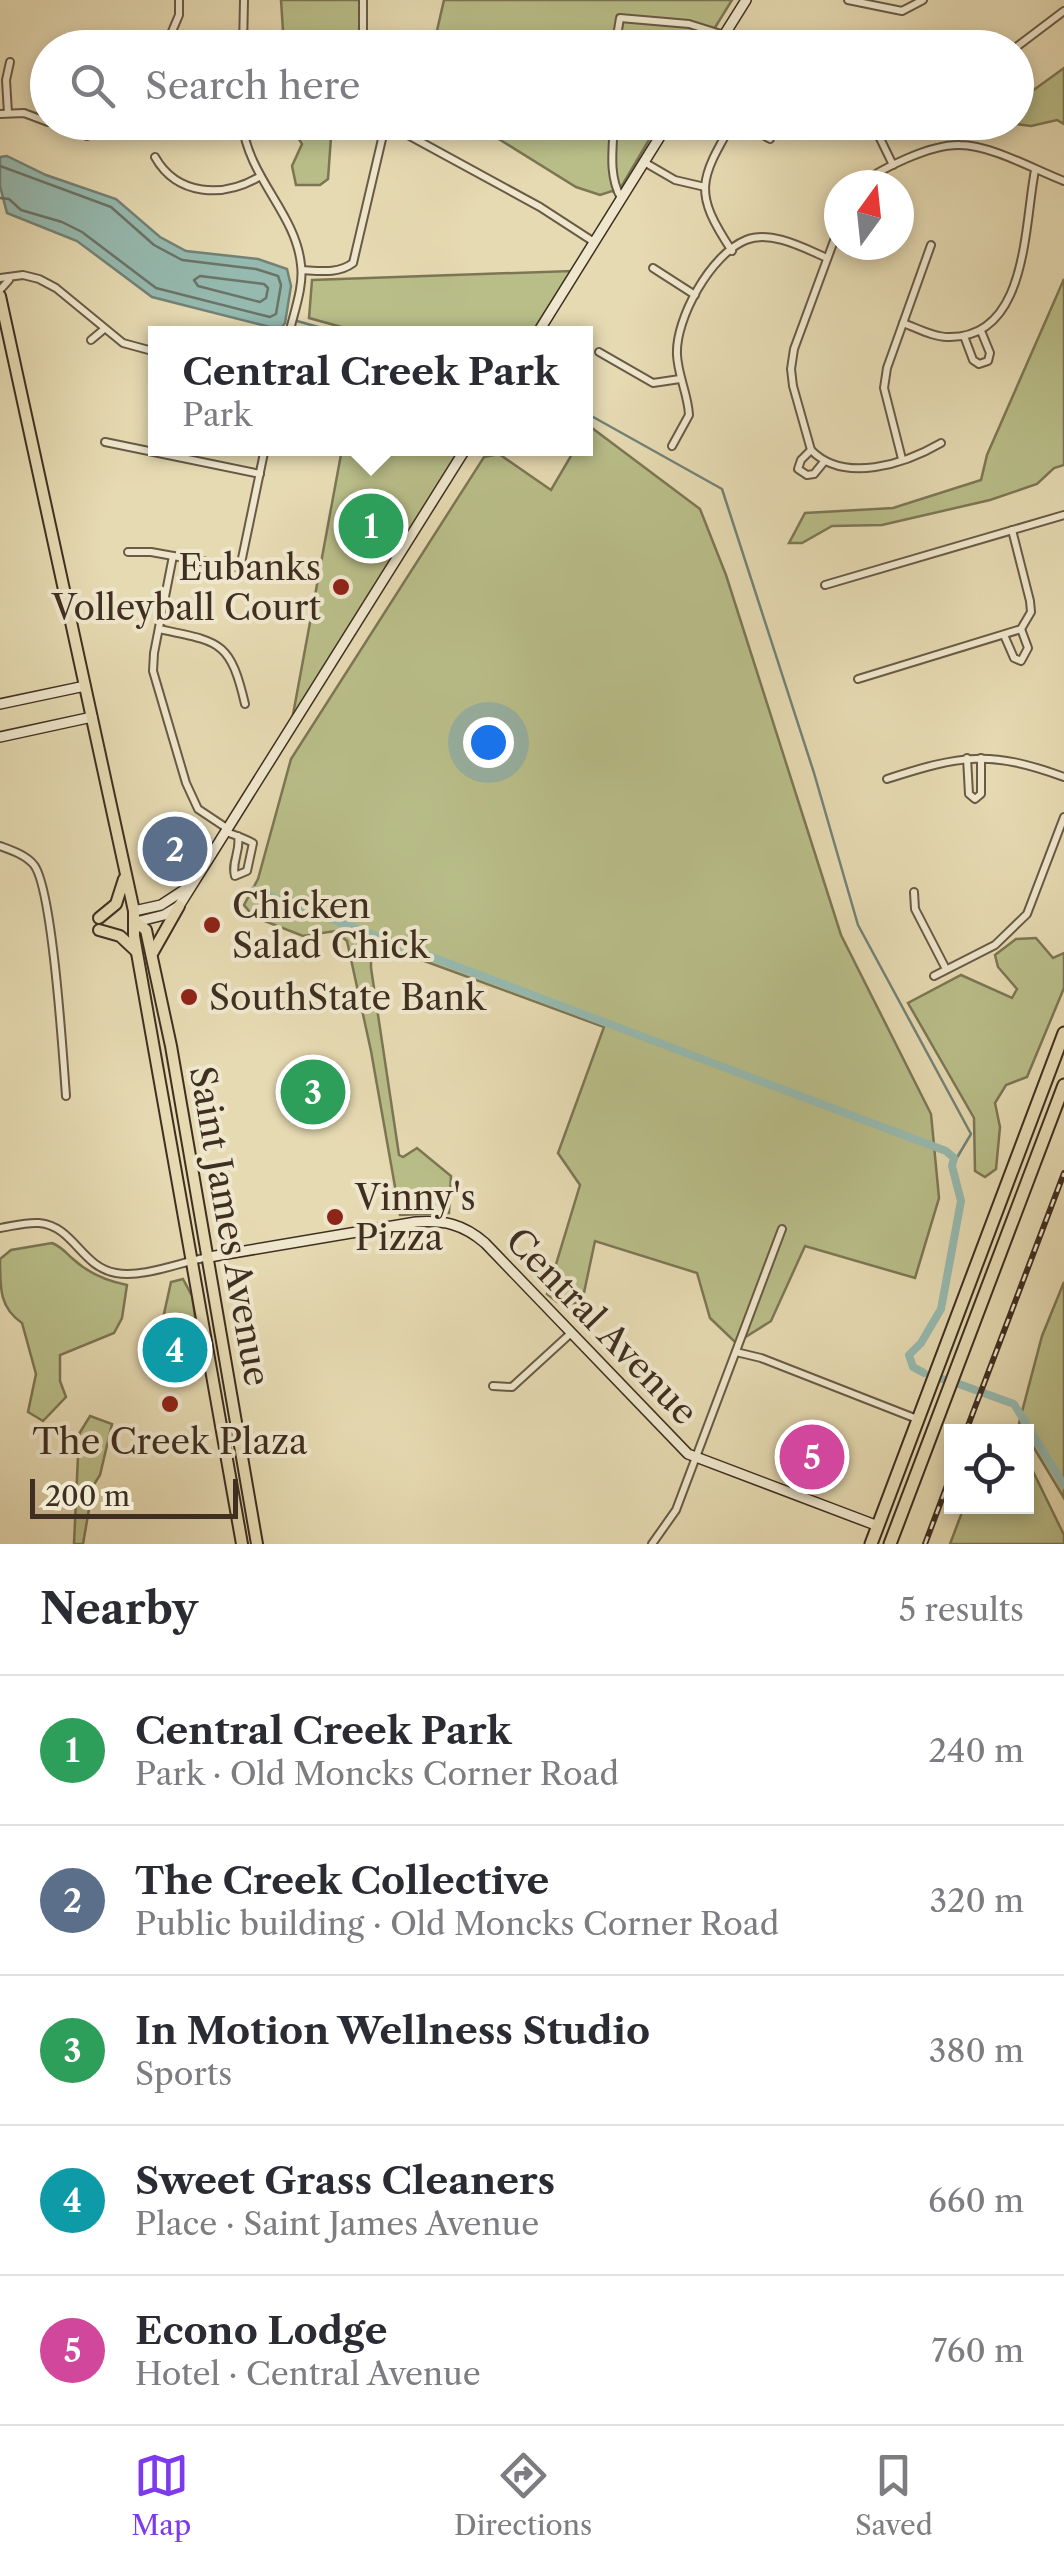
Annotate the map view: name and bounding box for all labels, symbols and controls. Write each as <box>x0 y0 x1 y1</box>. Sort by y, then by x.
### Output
search box <box>30 30 1034 140</box>
icon: search <box>65 58 120 113</box>
text: Search here <box>145 62 360 109</box>
north arrow <box>824 170 914 260</box>
popup <box>148 326 593 456</box>
text: Central Creek Park <box>182 348 559 395</box>
text: Park <box>182 395 252 434</box>
pin: 1 <box>338 488 404 564</box>
place label: Eubanks Volleyball Court <box>50 546 322 629</box>
marker: Eubanks Volleyball Court <box>330 576 352 598</box>
your location <box>463 717 514 768</box>
pin: 2 <box>142 812 208 886</box>
place label: Chicken Salad Chick <box>232 884 431 967</box>
marker: Chicken Salad Chick <box>201 914 223 936</box>
place label: SouthState Bank <box>209 976 487 1019</box>
marker: SouthState Bank <box>178 986 200 1008</box>
pin: 3 <box>280 1054 346 1130</box>
street label: Saint James Avenue <box>181 1063 279 1389</box>
place label: Vinny's Pizza <box>354 1176 476 1259</box>
marker: Vinny's Pizza <box>324 1206 346 1228</box>
street label: Central Avenue <box>497 1219 707 1433</box>
pin: 4 <box>142 1312 208 1388</box>
marker: The Creek Plaza <box>159 1393 181 1415</box>
place label: The Creek Plaza <box>33 1420 308 1463</box>
pin: 5 <box>780 1420 844 1494</box>
map controls <box>944 1424 1034 1514</box>
button: locate <box>944 1424 1034 1514</box>
scale bar <box>30 1474 238 1518</box>
text: 200 m <box>45 1479 130 1513</box>
text: Nearby <box>40 1583 198 1635</box>
text: 5 results <box>899 1590 1024 1629</box>
text: Central Creek Park <box>135 1707 511 1754</box>
text: 1 <box>65 1731 80 1770</box>
text: 240 m <box>928 1731 1024 1770</box>
text: Park · Old Moncks Corner Road <box>135 1754 619 1793</box>
text: The Creek Collective <box>135 1857 549 1904</box>
text: 2 <box>63 1881 82 1920</box>
text: 320 m <box>929 1881 1024 1920</box>
text: Public building · Old Moncks Corner Road <box>135 1904 779 1943</box>
text: In Motion Wellness Studio <box>135 2007 650 2054</box>
text: 3 <box>63 2031 82 2070</box>
text: 380 m <box>929 2031 1024 2070</box>
text: Sports <box>135 2054 232 2093</box>
text: Sweet Grass Cleaners <box>135 2157 555 2204</box>
text: 4 <box>63 2181 82 2220</box>
text: 660 m <box>928 2181 1024 2220</box>
text: Place · Saint James Avenue <box>135 2204 539 2243</box>
text: Econo Lodge <box>135 2307 387 2354</box>
text: 5 <box>64 2331 81 2370</box>
text: 760 m <box>932 2331 1024 2370</box>
text: Hotel · Central Avenue <box>135 2354 481 2393</box>
tab: Map <box>131 2448 191 2542</box>
tab: Directions <box>454 2448 592 2542</box>
tab: Saved <box>855 2448 933 2542</box>

